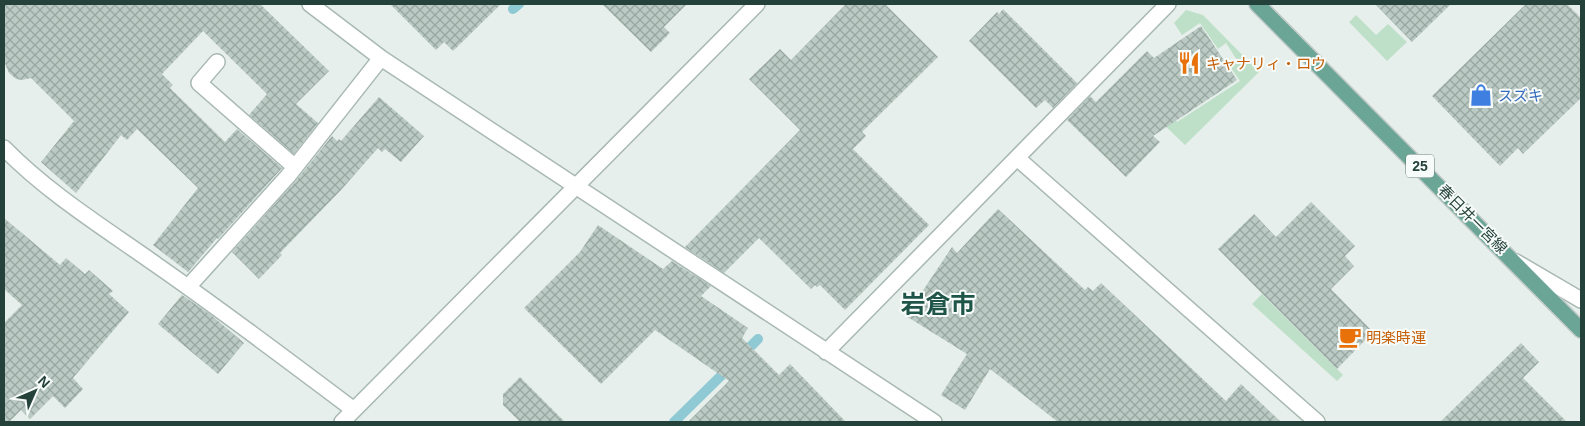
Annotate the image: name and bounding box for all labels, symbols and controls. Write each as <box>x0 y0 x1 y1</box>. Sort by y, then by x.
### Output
restaurant icon: キャナリィ・ロウ <box>1176 50 1202 76</box>
place label: キャナリィ・ロウ <box>1206 55 1326 72</box>
shop icon: スズキ <box>1468 82 1494 108</box>
place label: スズキ <box>1498 87 1543 104</box>
road number: 25 <box>1406 154 1434 178</box>
street label: 春日井一宮線 <box>1435 181 1511 257</box>
district label: 岩倉市 <box>900 290 976 318</box>
cafe icon: 明楽時運 <box>1337 324 1363 350</box>
place label: 明楽時運 <box>1366 329 1426 346</box>
north arrow <box>10 366 60 416</box>
text: N <box>35 373 53 391</box>

